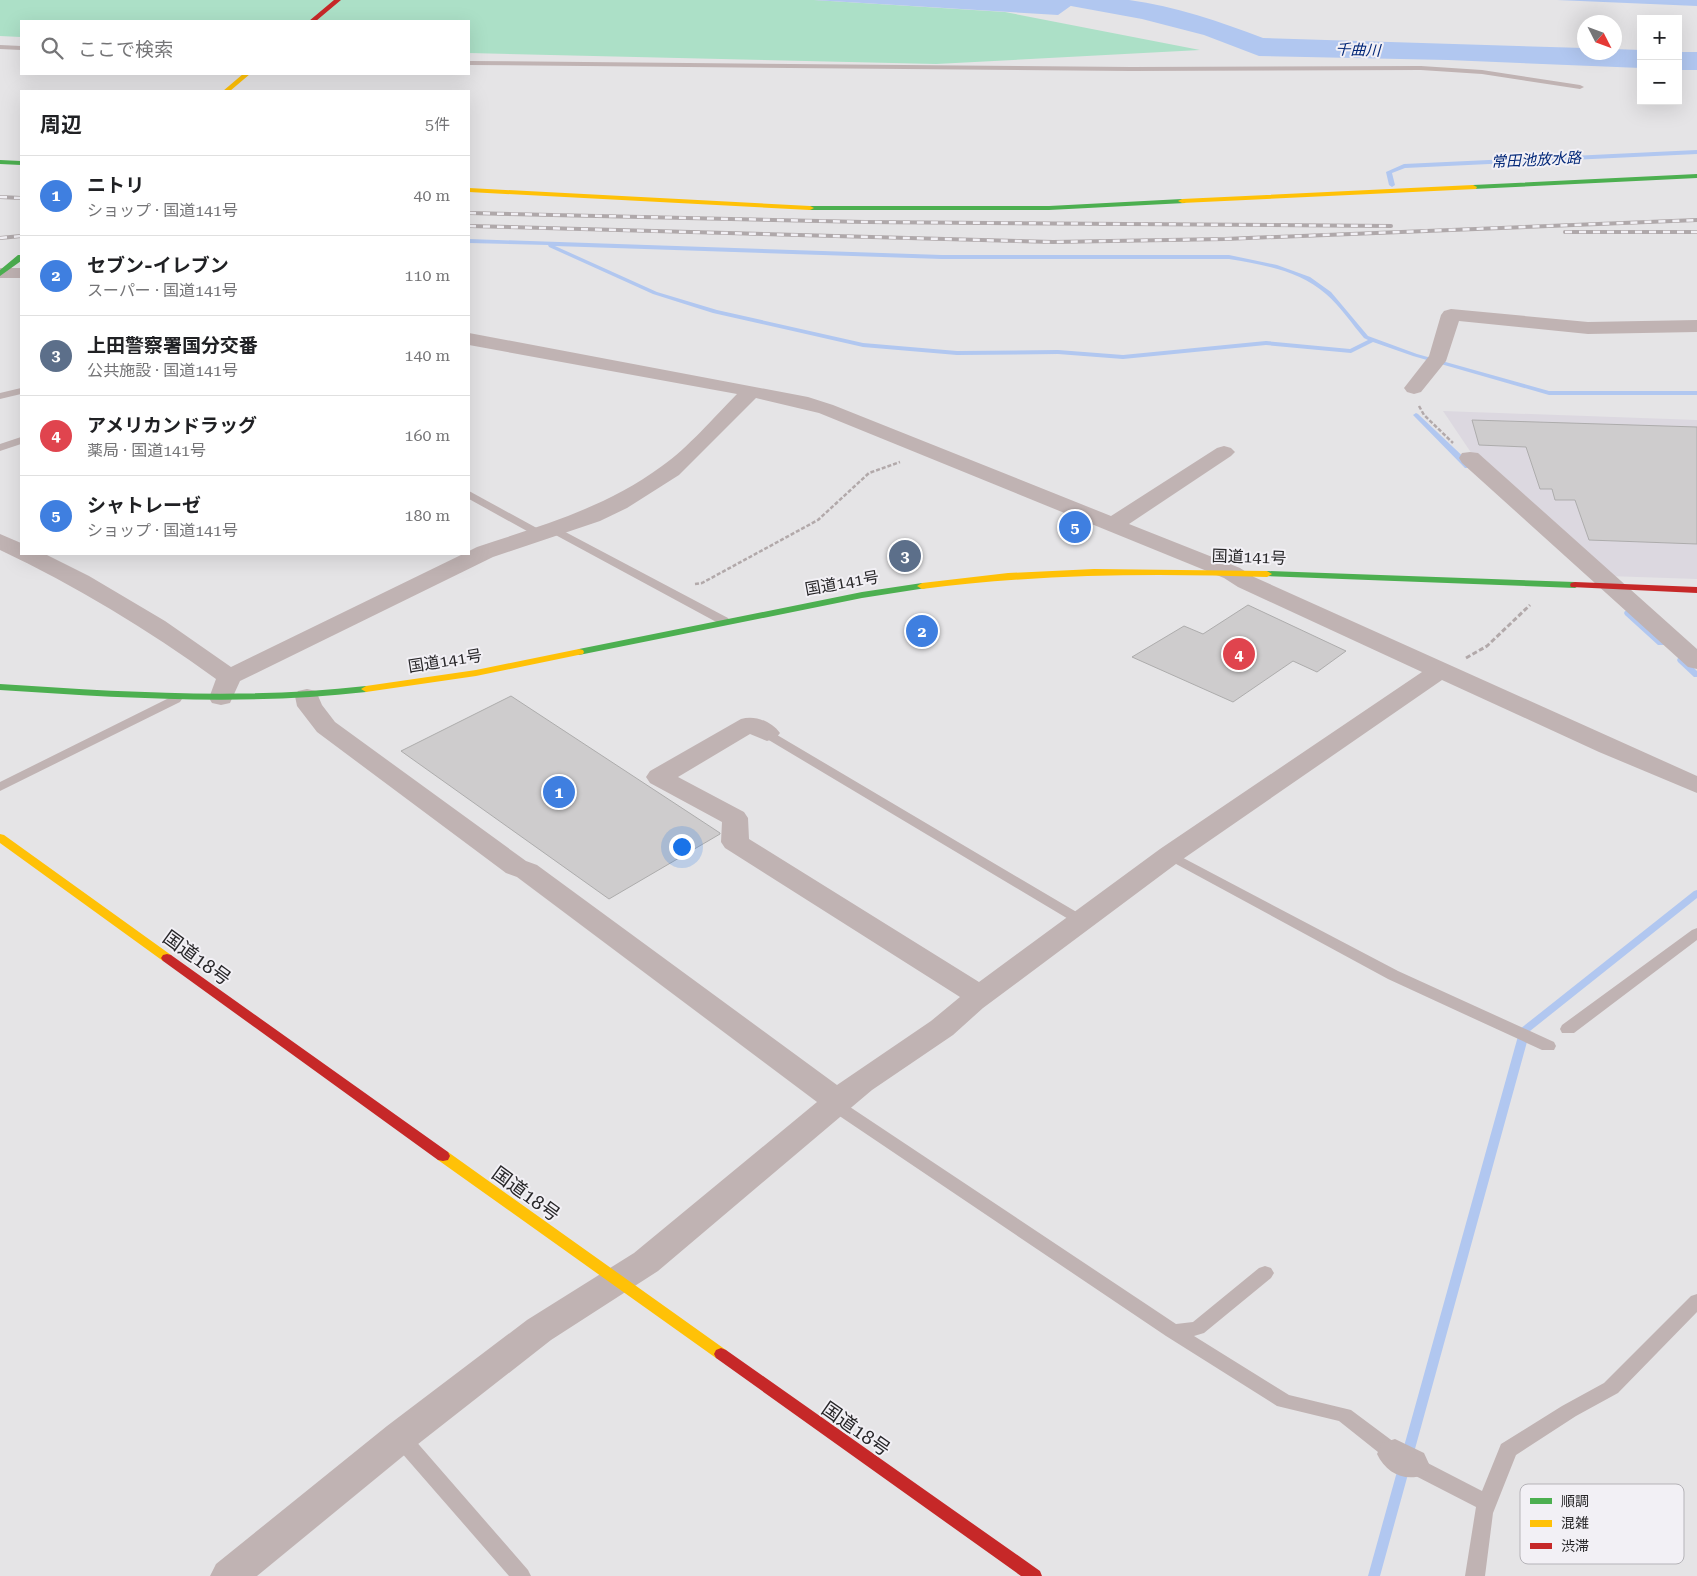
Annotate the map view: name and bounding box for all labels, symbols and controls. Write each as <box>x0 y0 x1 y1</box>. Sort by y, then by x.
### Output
north arrow <box>1577 15 1622 60</box>
map controls <box>1637 15 1682 105</box>
button: + <box>1637 15 1682 60</box>
search box <box>20 20 470 75</box>
icon: search <box>38 34 66 62</box>
text: ここで検索 <box>78 38 173 61</box>
water label: 千曲川 <box>1335 40 1383 60</box>
button: − <box>1637 60 1682 105</box>
text: 周辺 <box>40 113 82 137</box>
text: 5件 <box>425 115 450 134</box>
water label: 常田池放水路 <box>1491 149 1583 171</box>
text: ニトリ <box>87 174 144 197</box>
text: 1 <box>52 186 60 205</box>
text: 40 m <box>413 186 450 205</box>
text: ショップ · 国道141号 <box>87 201 238 220</box>
text: セブン-イレブン <box>87 254 229 277</box>
text: 2 <box>52 266 60 285</box>
text: 110 m <box>404 266 450 285</box>
text: スーパー · 国道141号 <box>87 281 238 300</box>
text: 上田警察署国分交番 <box>87 334 258 357</box>
text: 3 <box>52 346 60 365</box>
text: 140 m <box>404 346 450 365</box>
text: 公共施設 · 国道141号 <box>87 361 238 380</box>
text: アメリカンドラッグ <box>87 414 257 437</box>
text: 4 <box>52 426 60 445</box>
text: 160 m <box>404 426 450 445</box>
text: 薬局 · 国道141号 <box>87 441 206 460</box>
text: シャトレーゼ <box>87 494 201 517</box>
text: 5 <box>52 506 60 525</box>
text: 180 m <box>404 506 450 525</box>
pin: 5 <box>1059 508 1091 546</box>
text: ショップ · 国道141号 <box>87 521 238 540</box>
pin: 3 <box>889 537 921 575</box>
street label: 国道141号 <box>1211 546 1287 568</box>
street label: 国道141号 <box>803 567 881 599</box>
pin: 2 <box>906 612 938 650</box>
pin: 4 <box>1223 635 1255 673</box>
street label: 国道141号 <box>407 646 483 676</box>
pin: 1 <box>543 773 575 811</box>
your location <box>669 834 695 860</box>
street label: 国道18号 <box>159 926 235 990</box>
street label: 国道18号 <box>488 1162 564 1226</box>
street label: 国道18号 <box>817 1397 895 1461</box>
legend <box>1520 1484 1684 1564</box>
text: 順調 <box>1561 1493 1589 1509</box>
text: 混雑 <box>1561 1515 1589 1531</box>
text: 渋滞 <box>1561 1538 1589 1554</box>

